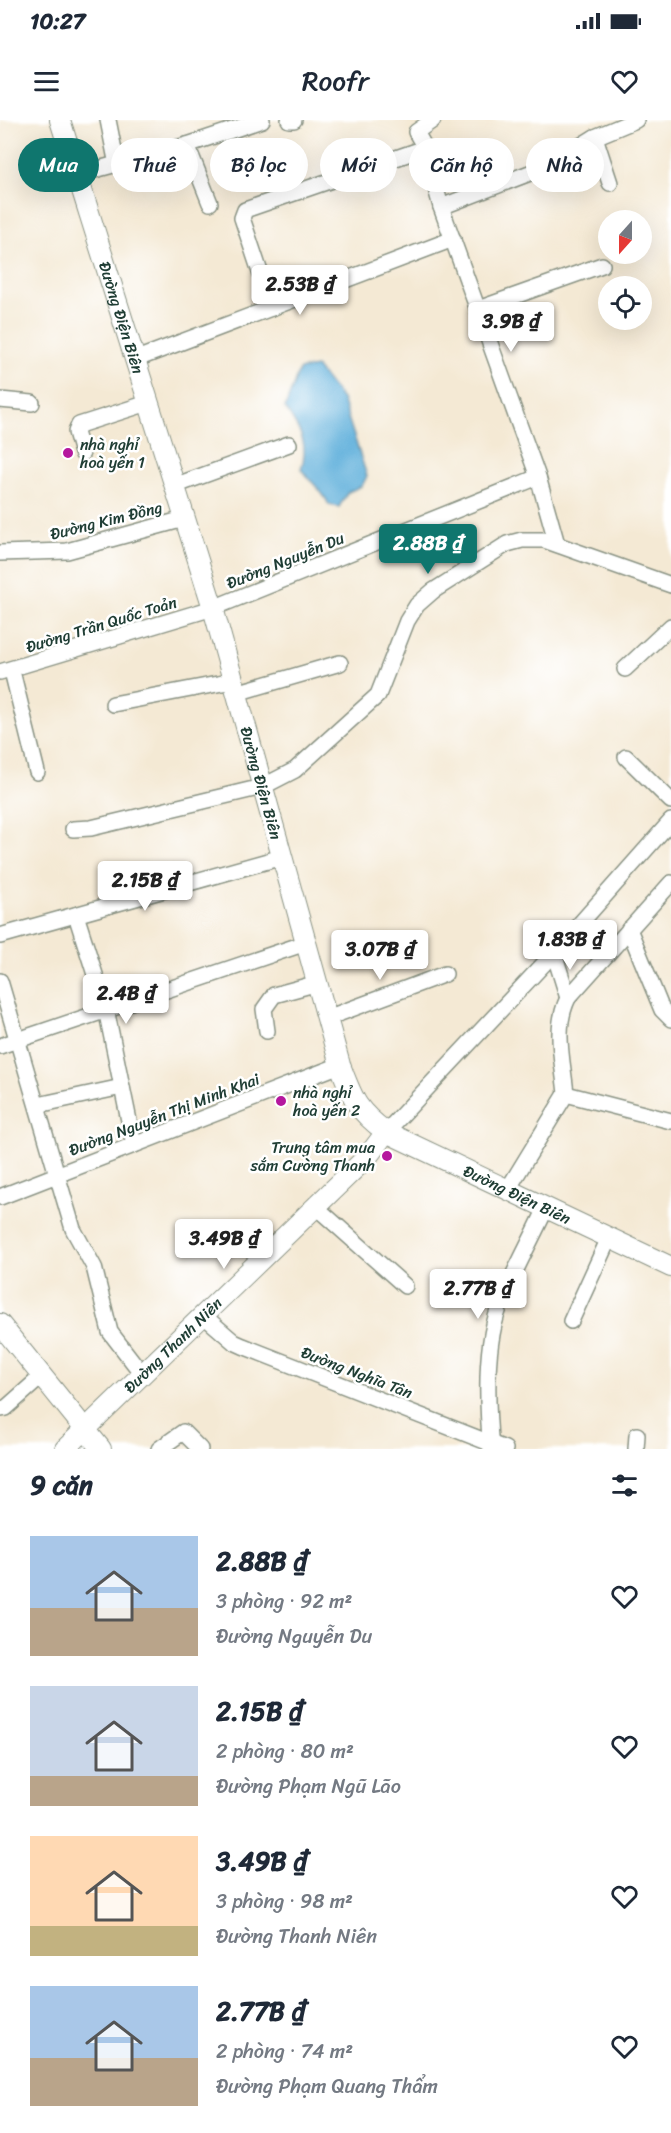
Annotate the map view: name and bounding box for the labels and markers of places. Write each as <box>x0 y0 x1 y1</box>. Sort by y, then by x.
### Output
pin: 2.53B ₫ <box>245 265 355 316</box>
pin: 3.9B ₫ <box>462 302 560 353</box>
place label: nhà nghỉ hoà yến 1 <box>79 430 145 477</box>
marker: nhà nghỉ hoà yến 1 <box>61 446 75 460</box>
pin: 2.88B ₫ <box>373 524 483 575</box>
pin: 2.15B ₫ <box>90 861 200 912</box>
pin: 1.83B ₫ <box>515 920 625 971</box>
pin: 3.07B ₫ <box>325 930 435 981</box>
pin: 2.4B ₫ <box>77 974 175 1025</box>
place label: nhà nghỉ hoà yến 2 <box>292 1078 360 1125</box>
marker: nhà nghỉ hoà yến 2 <box>274 1094 288 1108</box>
place label: Trung tâm mua sắm Cường Thanh <box>250 1133 376 1180</box>
marker: Trung tâm mua sắm Cường Thanh <box>380 1149 394 1163</box>
pin: 3.49B ₫ <box>169 1219 279 1270</box>
pin: 2.77B ₫ <box>423 1269 533 1320</box>

